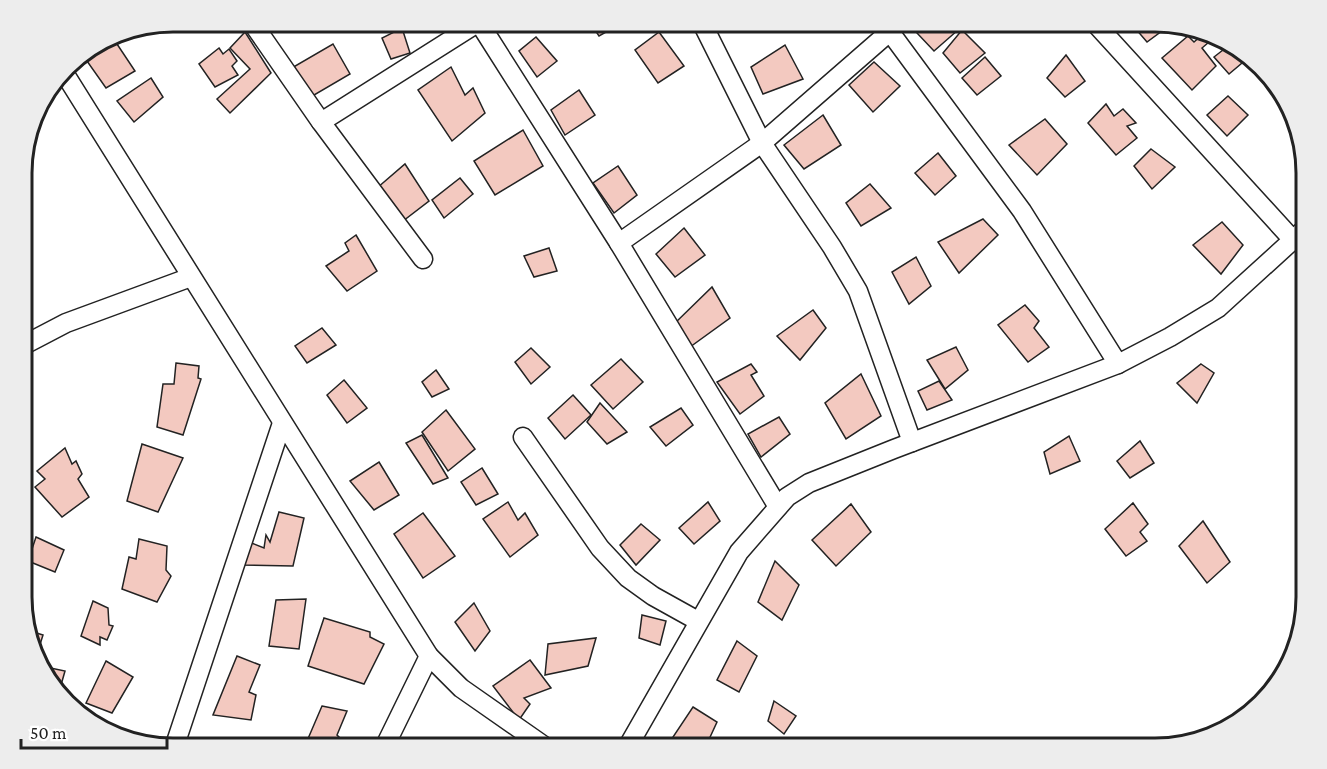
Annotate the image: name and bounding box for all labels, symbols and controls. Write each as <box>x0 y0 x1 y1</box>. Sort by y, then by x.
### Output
scale bar <box>21 712 166 750</box>
text: 50 m <box>30 723 67 743</box>

